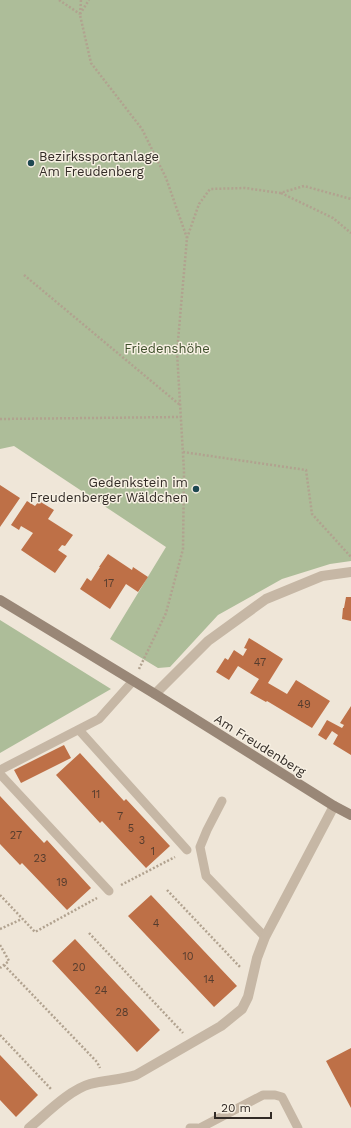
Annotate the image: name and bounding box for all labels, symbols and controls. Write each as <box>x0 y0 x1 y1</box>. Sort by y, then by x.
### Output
place label: Bezirkssportanlage Am Freudenberg <box>39 149 159 179</box>
marker: Bezirkssportanlage Am Freudenberg <box>26 158 36 168</box>
park label: Friedenshöhe <box>124 341 210 356</box>
place label: Gedenkstein im Freudenberger Wäldchen <box>30 475 188 505</box>
marker: Gedenkstein im Freudenberger Wäldchen <box>191 484 201 494</box>
house number: 17 <box>104 577 114 590</box>
house number: 47 <box>254 656 266 669</box>
house number: 49 <box>297 698 311 711</box>
street label: Am Freudenberg <box>212 711 308 779</box>
house number: 11 <box>92 788 100 801</box>
house number: 7 <box>117 810 123 823</box>
house number: 5 <box>128 822 134 835</box>
house number: 27 <box>10 829 22 842</box>
house number: 3 <box>139 834 145 847</box>
house number: 1 <box>151 845 155 858</box>
house number: 23 <box>34 852 46 865</box>
house number: 19 <box>56 876 68 889</box>
house number: 4 <box>153 917 160 930</box>
house number: 10 <box>182 950 194 963</box>
house number: 20 <box>72 961 86 974</box>
house number: 14 <box>203 973 215 986</box>
house number: 24 <box>95 984 108 997</box>
house number: 28 <box>115 1006 129 1019</box>
scale bar <box>215 1094 271 1120</box>
text: 20 m <box>221 1101 251 1115</box>

